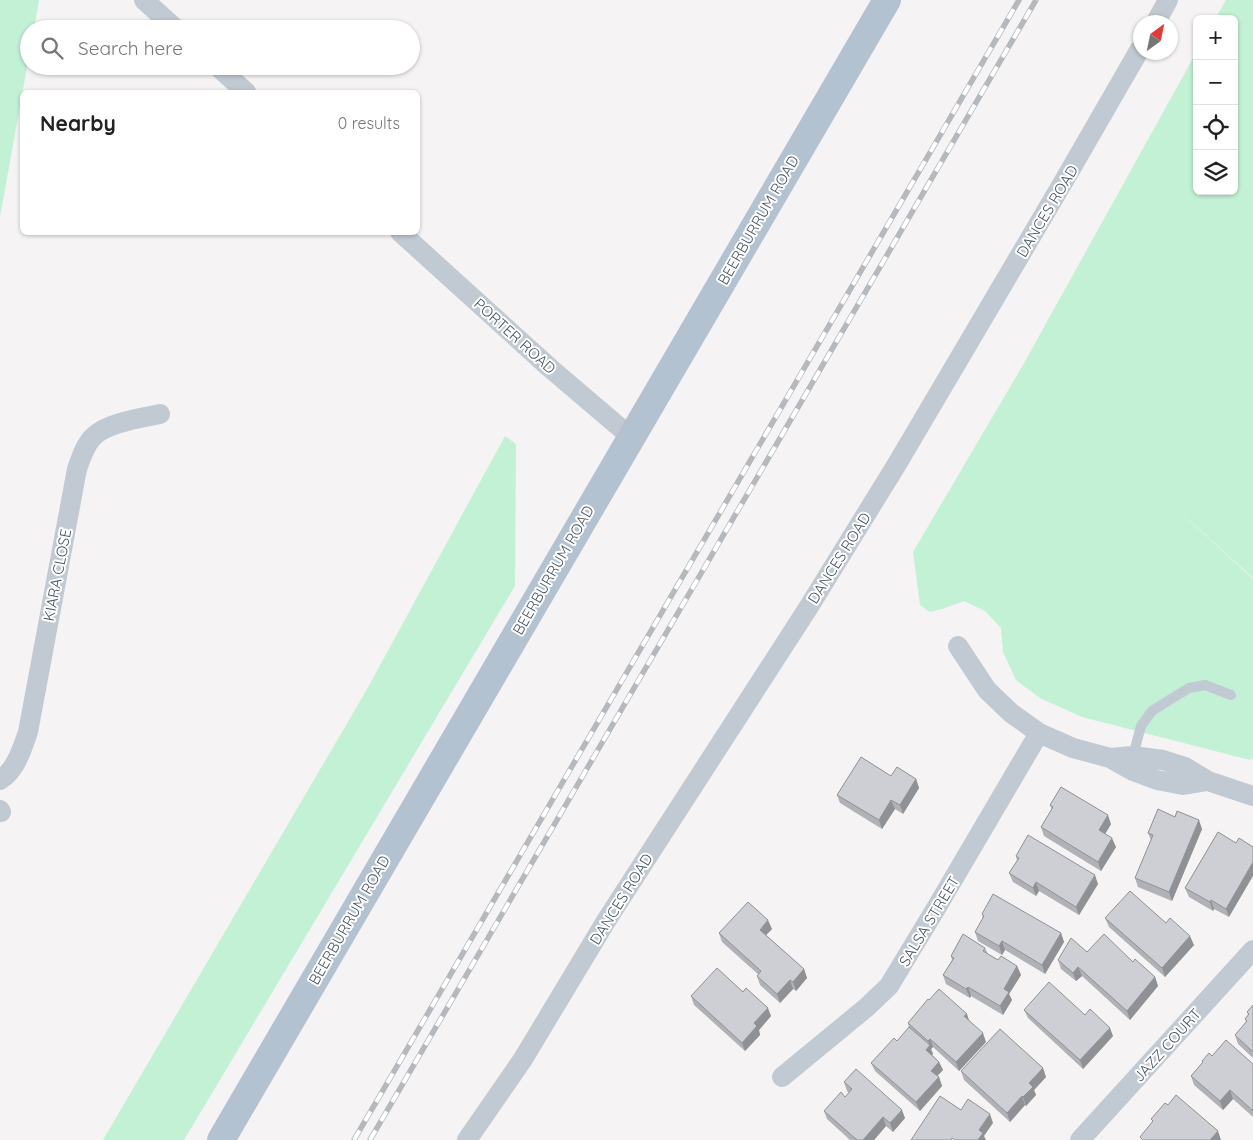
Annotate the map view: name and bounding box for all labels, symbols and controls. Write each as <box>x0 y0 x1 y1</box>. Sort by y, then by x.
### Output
north arrow <box>1133 15 1178 60</box>
map controls <box>1193 15 1238 195</box>
button: + <box>1193 15 1238 60</box>
search box <box>20 20 420 75</box>
icon: search <box>38 34 66 62</box>
text: Search here <box>78 36 183 60</box>
button: − <box>1193 60 1238 105</box>
button: locate <box>1193 105 1238 150</box>
text: Nearby <box>40 110 116 136</box>
text: 0 results <box>338 113 400 133</box>
button: layers <box>1193 150 1238 195</box>
street label: BEERBURRUM ROAD <box>713 152 803 288</box>
street label: DANCES ROAD <box>1012 161 1082 260</box>
street label: PORTER ROAD <box>470 294 560 378</box>
street label: BEERBURRUM ROAD <box>508 502 598 638</box>
street label: DANCES ROAD <box>803 509 875 607</box>
street label: KIARA CLOSE <box>39 527 75 623</box>
street label: DANCES ROAD <box>585 850 657 948</box>
street label: BEERBURRUM ROAD <box>304 852 394 988</box>
street label: SALSA STREET <box>895 872 963 970</box>
street label: JAZZ COURT <box>1129 1004 1205 1086</box>

